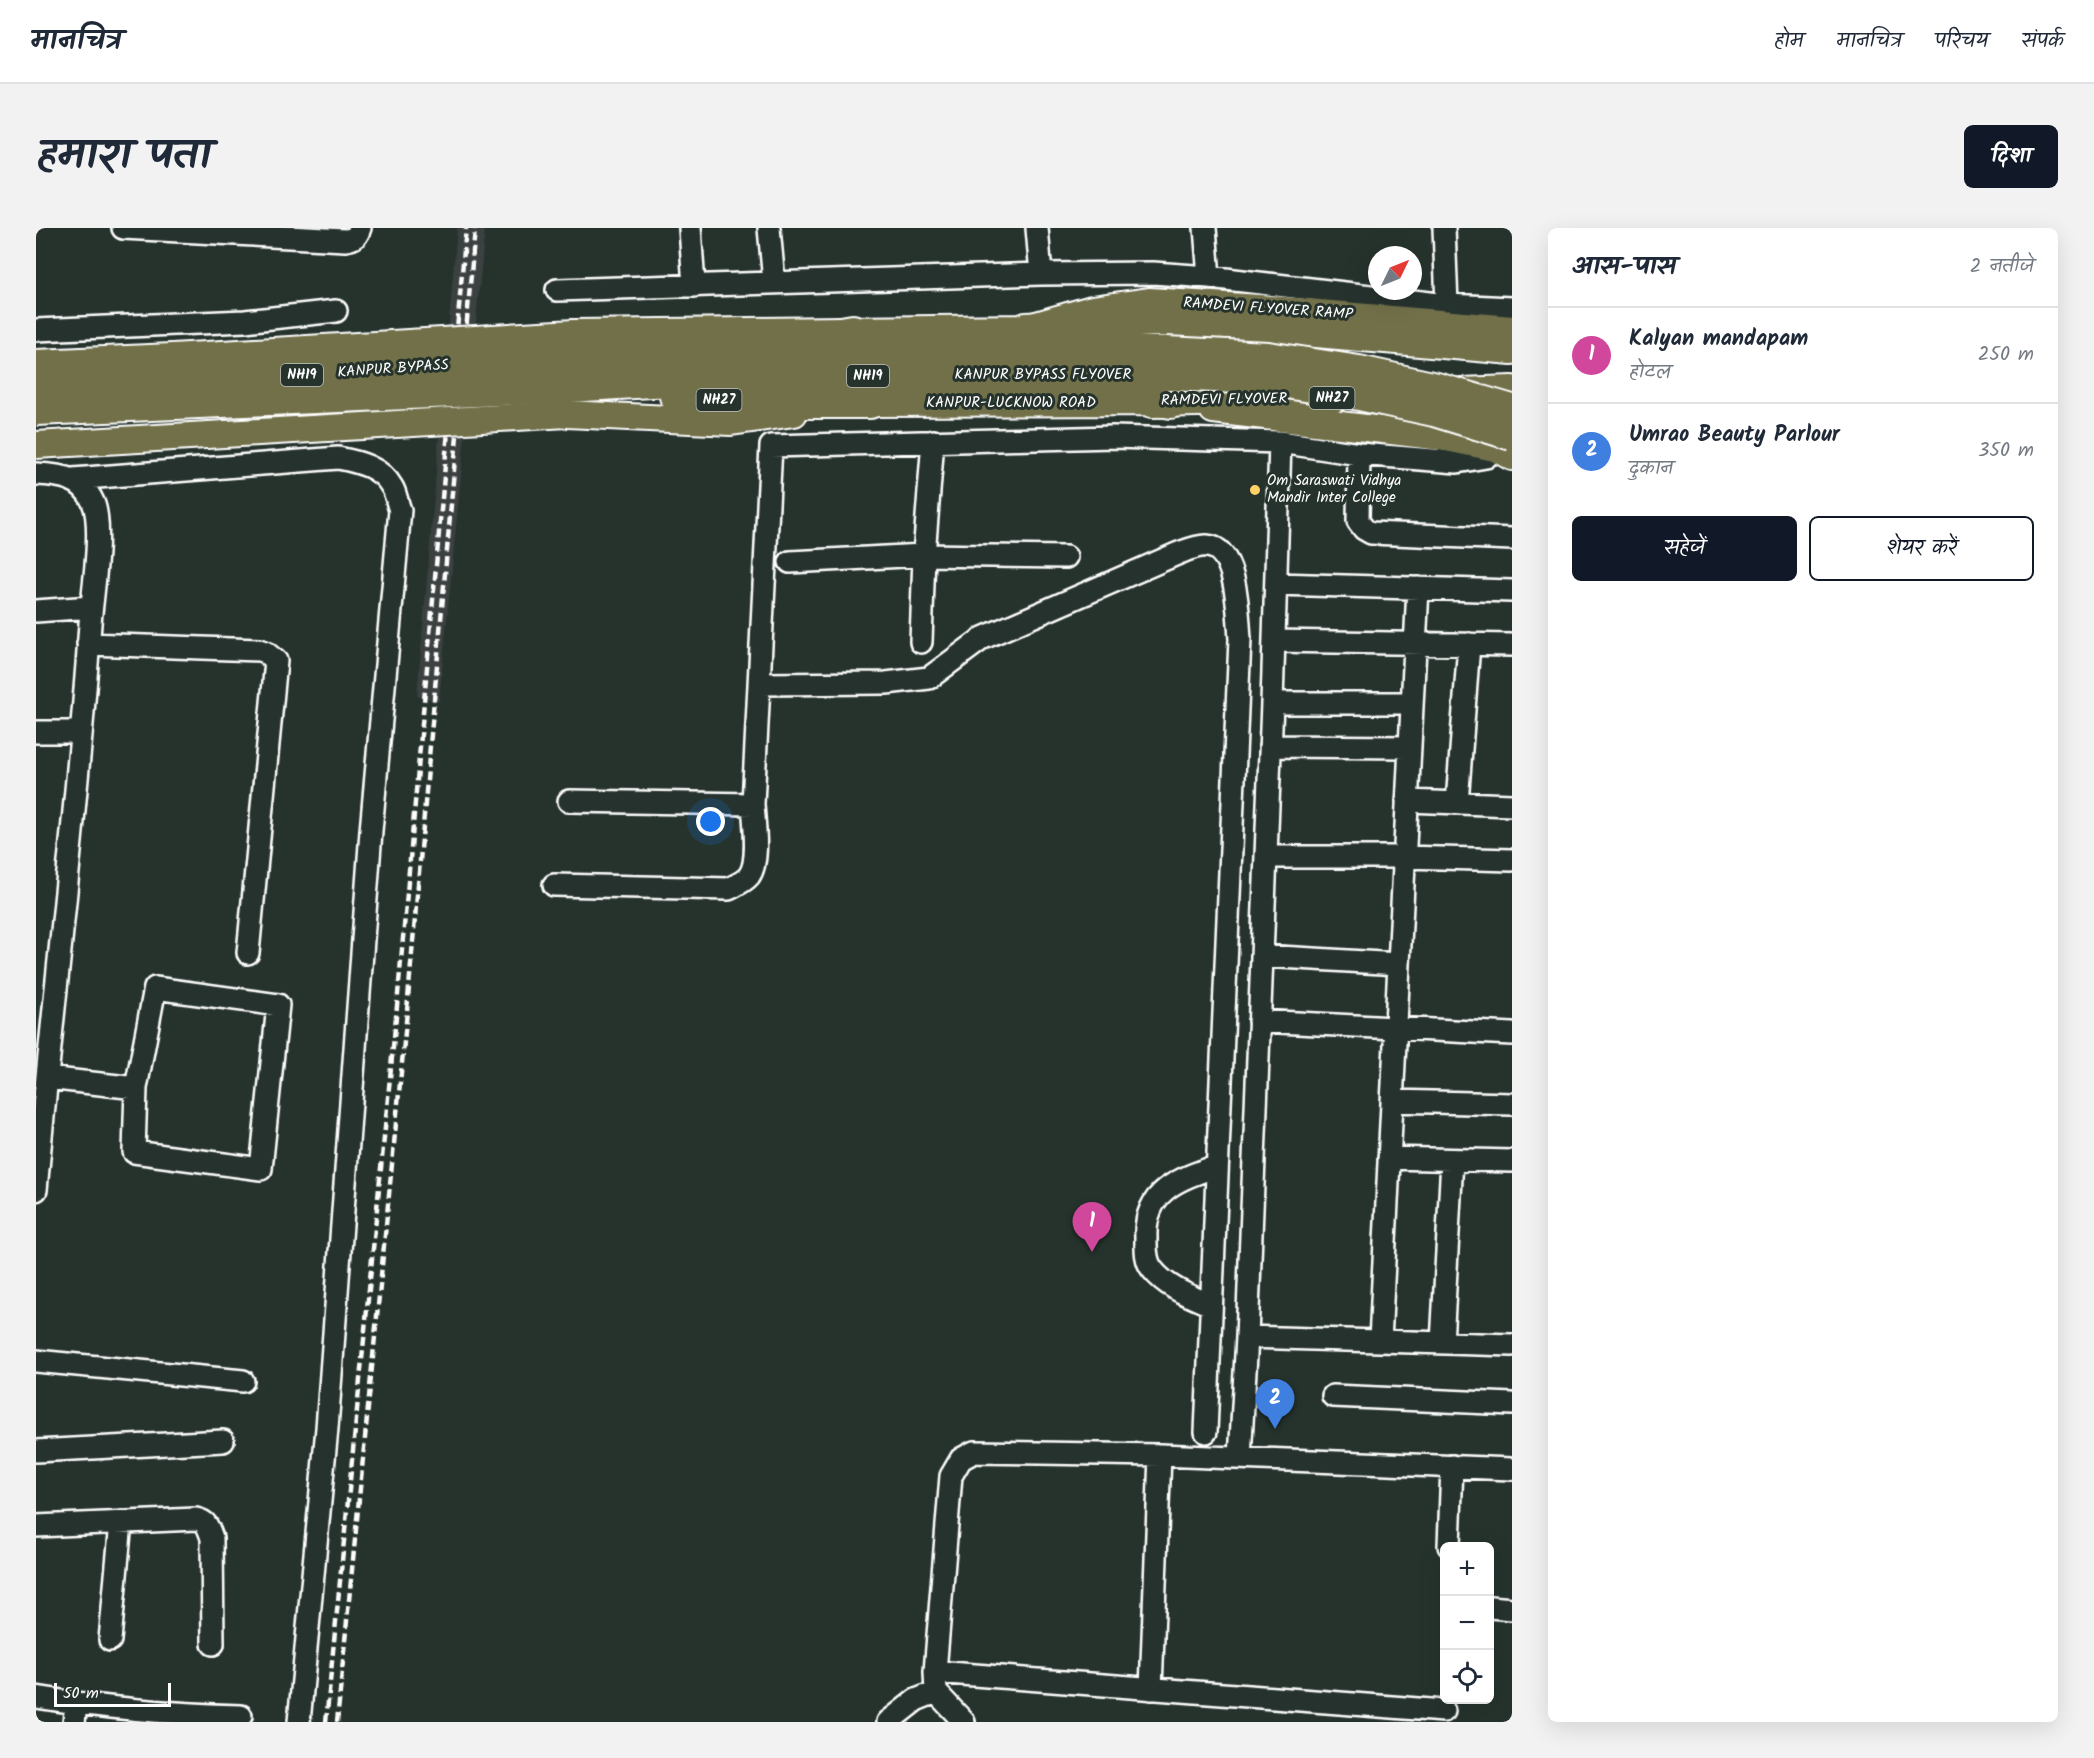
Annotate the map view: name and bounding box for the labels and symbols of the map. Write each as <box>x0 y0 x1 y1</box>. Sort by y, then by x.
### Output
north arrow <box>1368 246 1422 300</box>
street label: RAMDEVI FLYOVER RAMP <box>1182 291 1355 327</box>
street label: KANPUR BYPASS <box>337 353 449 385</box>
street label: KANPUR BYPASS FLYOVER <box>955 363 1132 387</box>
road number: NH19 <box>281 364 323 386</box>
road number: NH19 <box>847 365 889 387</box>
street label: RAMDEVI FLYOVER <box>1161 387 1288 413</box>
road number: NH27 <box>1310 387 1354 409</box>
road number: NH27 <box>696 389 742 411</box>
street label: KANPUR-LUCKNOW ROAD <box>926 391 1096 415</box>
place label: Om Saraswati Vidhya Mandir Inter College <box>1267 469 1401 510</box>
marker: Om Saraswati Vidhya Mandir Inter College <box>1248 483 1262 497</box>
your location <box>696 807 725 836</box>
pin: 1 <box>1072 1202 1112 1252</box>
pin: 2 <box>1256 1380 1294 1429</box>
scale bar <box>54 1680 171 1708</box>

